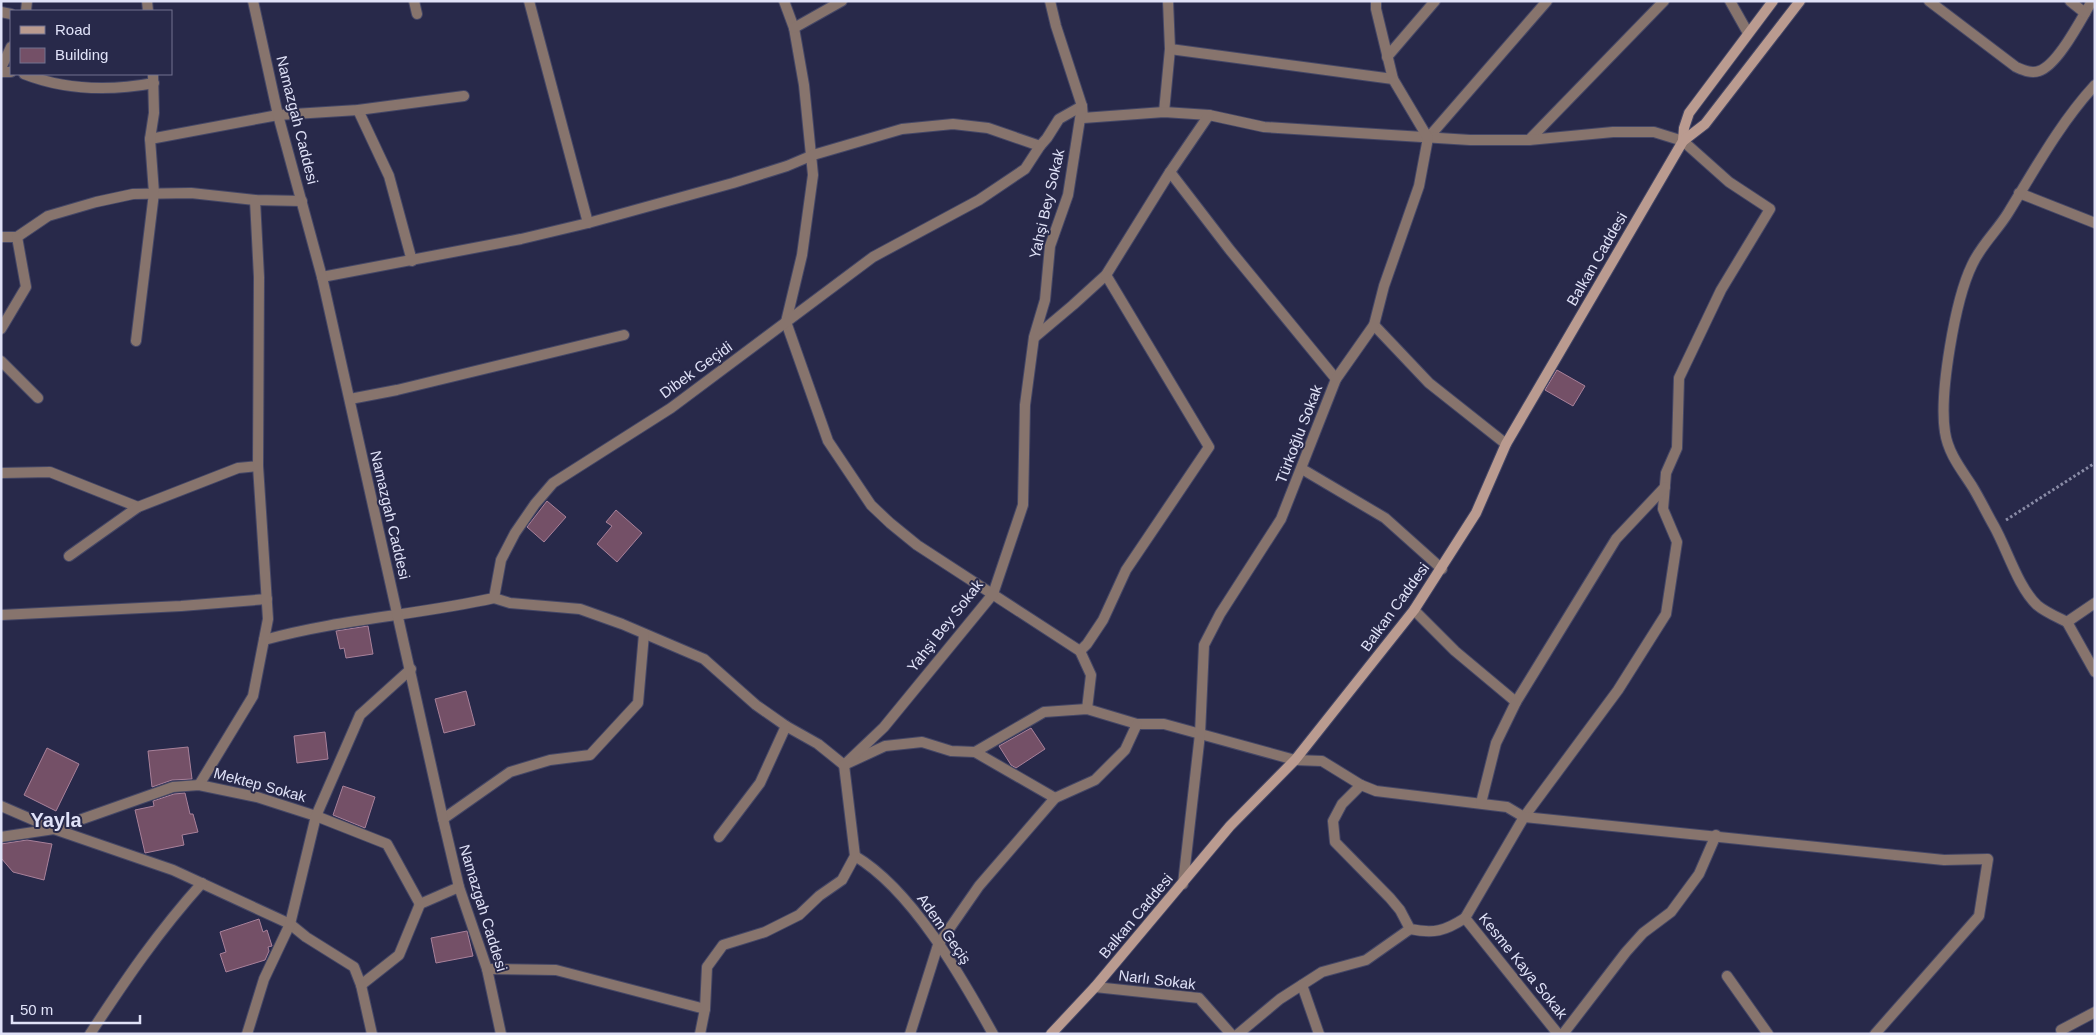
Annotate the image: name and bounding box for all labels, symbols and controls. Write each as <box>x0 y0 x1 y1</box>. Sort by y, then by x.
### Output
legend <box>10 10 172 75</box>
text: Road <box>55 21 91 38</box>
text: Building <box>55 46 108 63</box>
street label: Namazgah Caddesi <box>273 54 322 186</box>
street label: Yahşi Bey Sokak <box>1026 147 1068 261</box>
street label: Balkan Caddesi <box>1563 209 1630 309</box>
street label: Dibek Geçidi <box>656 338 735 401</box>
street label: Türkoğlu Sokak <box>1272 382 1325 486</box>
street label: Namazgah Caddesi <box>367 449 414 581</box>
street label: Balkan Caddesi <box>1357 559 1432 654</box>
street label: Yahşi Bey Sokak <box>903 576 986 675</box>
street label: Mektep Sokak <box>212 764 309 805</box>
district label: Yayla <box>30 809 82 831</box>
street label: Namazgah Caddesi <box>456 842 511 973</box>
street label: Balkan Caddesi <box>1095 870 1176 961</box>
street label: Adem Geçiş <box>914 890 975 967</box>
street label: Kesme Kaya Sokak <box>1476 909 1571 1022</box>
street label: Narlı Sokak <box>1118 966 1197 993</box>
scale bar <box>12 992 140 1024</box>
text: 50 m <box>20 1001 53 1018</box>

